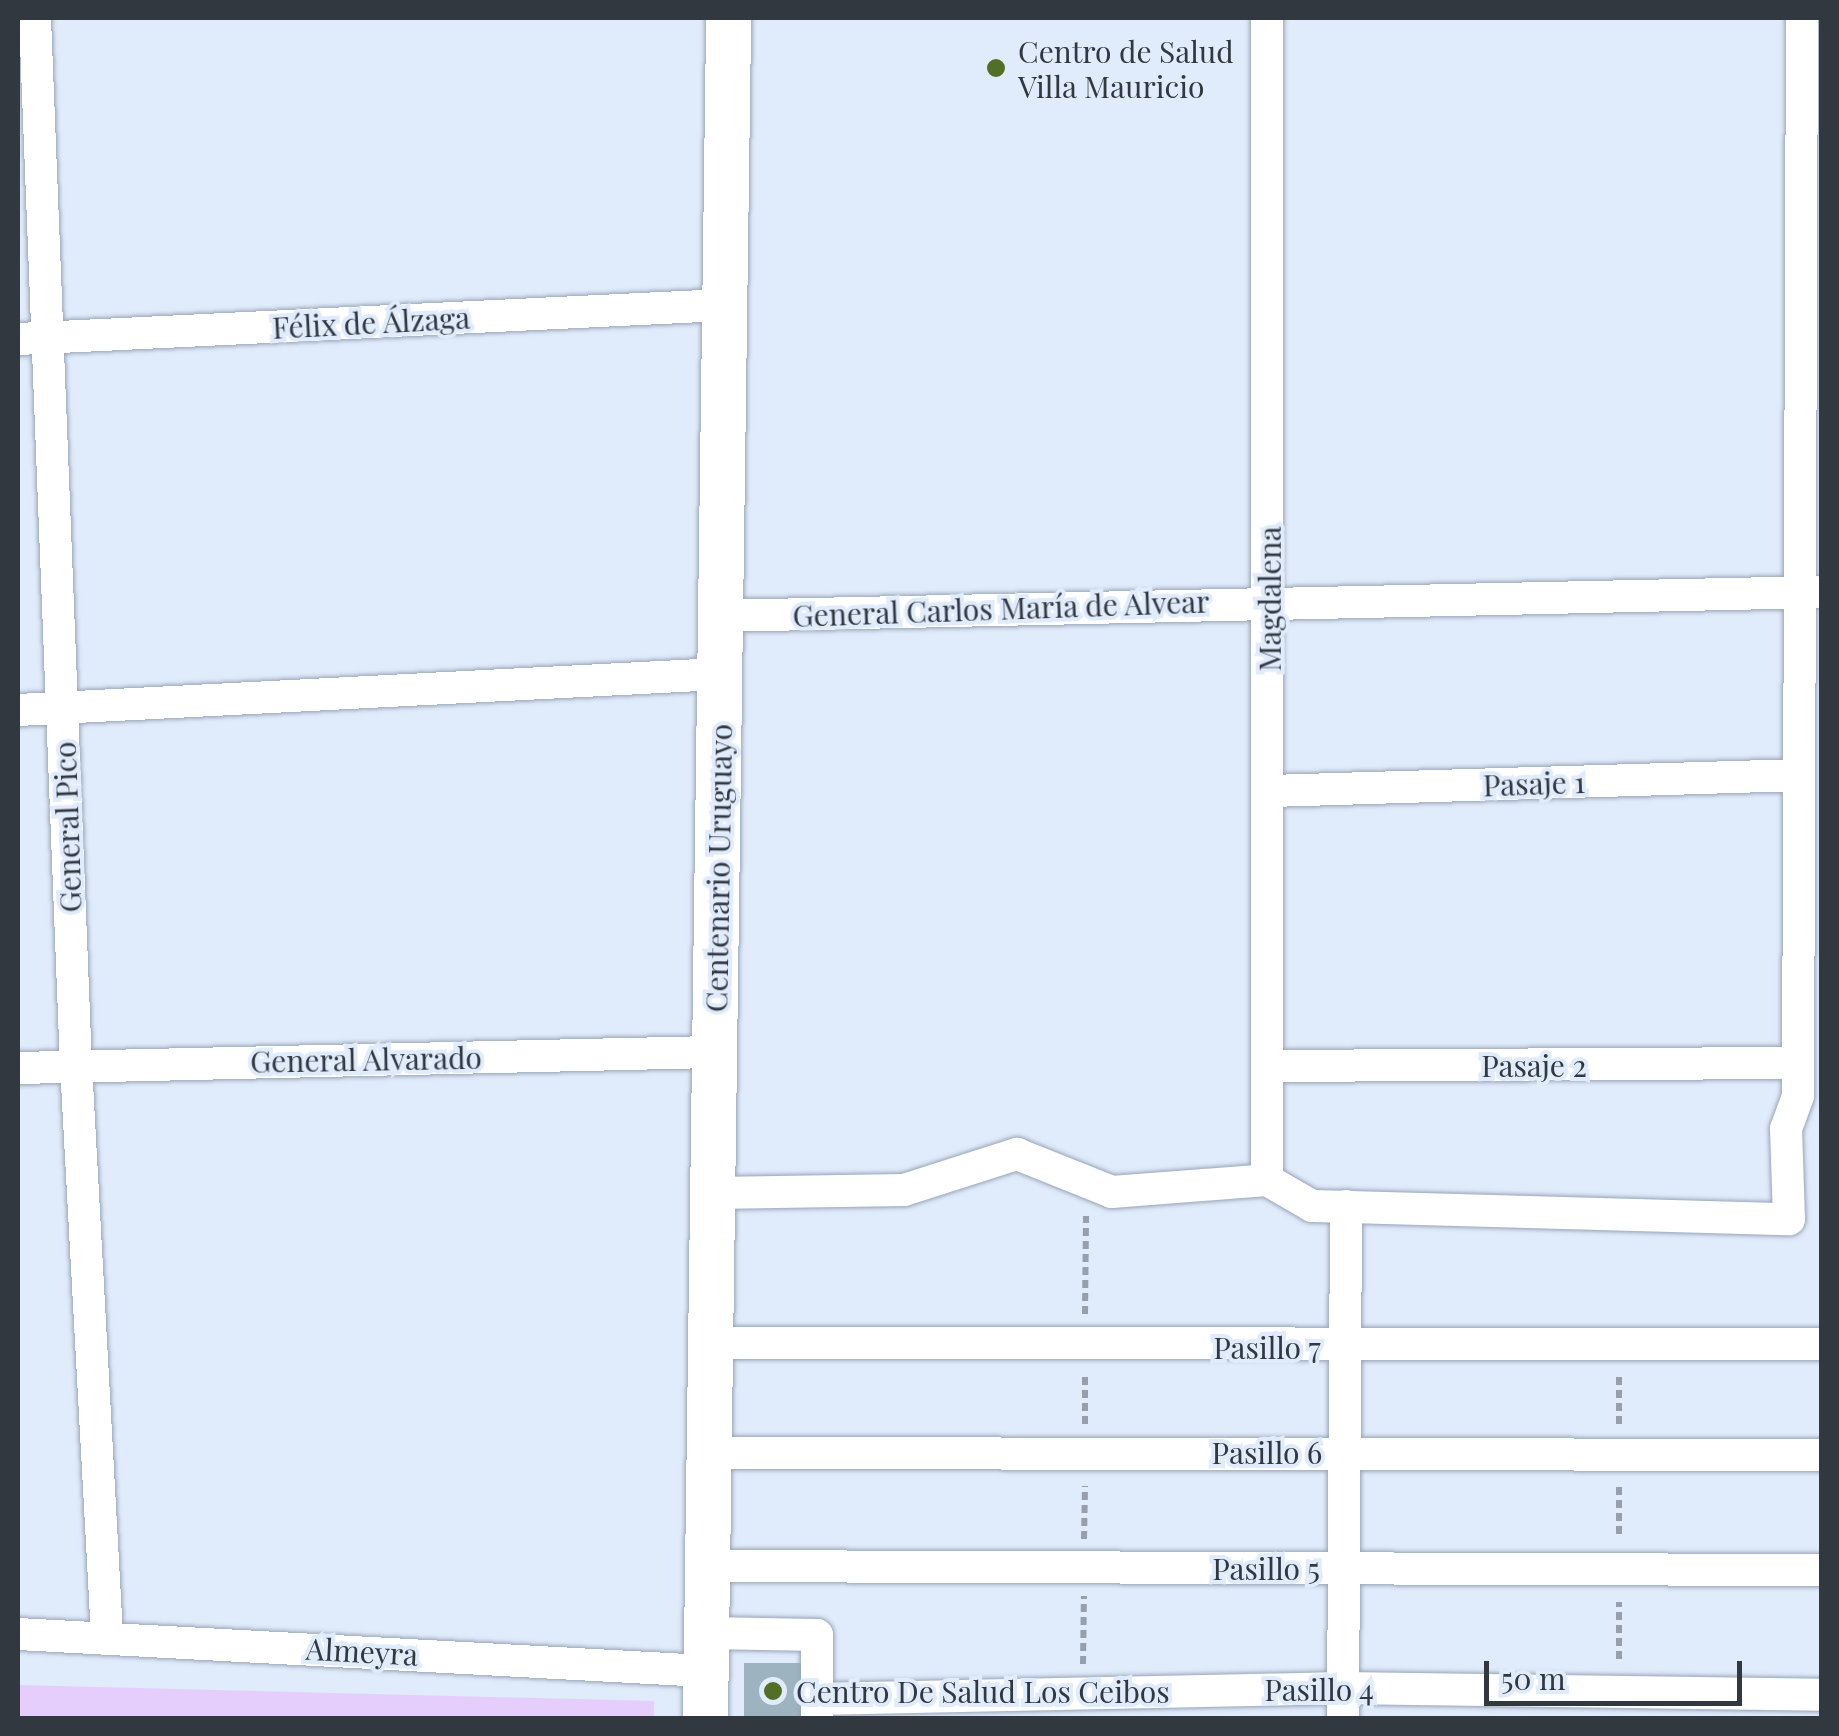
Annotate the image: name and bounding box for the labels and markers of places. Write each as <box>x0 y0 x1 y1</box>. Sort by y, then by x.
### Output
place label: Centro de Salud Villa Mauricio <box>1018 33 1234 104</box>
marker: Centro de Salud Villa Mauricio <box>983 55 1009 81</box>
place label: Centro De Salud Los Ceibos <box>796 1673 1170 1709</box>
marker: Centro De Salud Los Ceibos <box>760 1678 786 1704</box>

